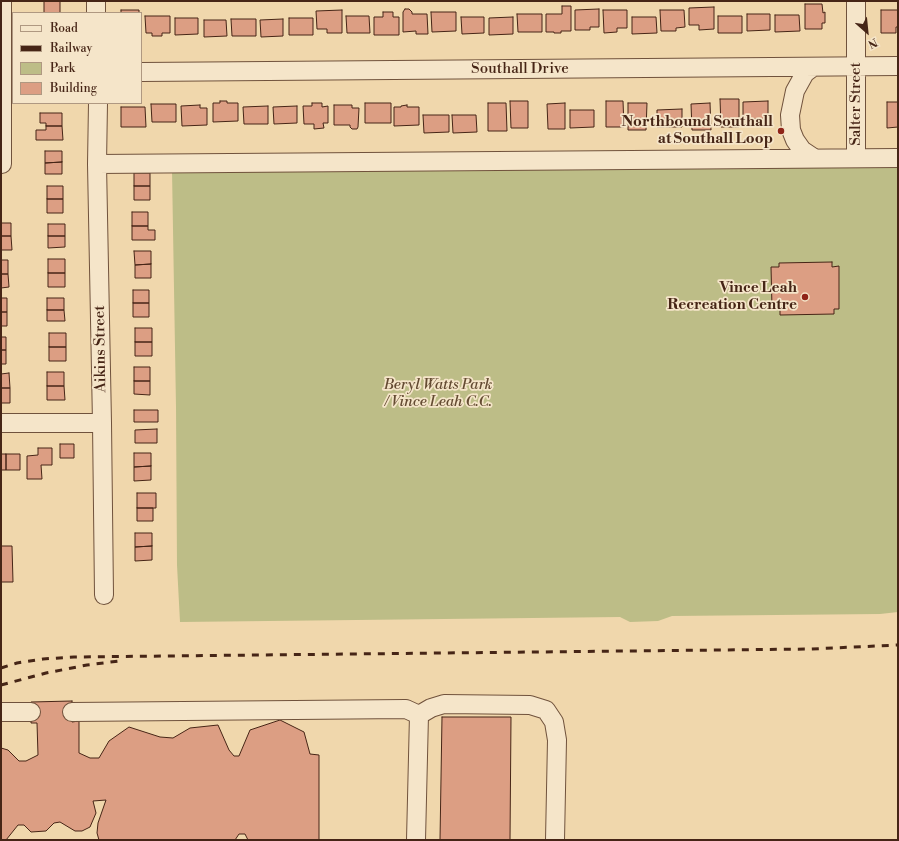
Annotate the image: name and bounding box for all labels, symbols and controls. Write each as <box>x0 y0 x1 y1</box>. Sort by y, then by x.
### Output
legend <box>12 12 142 104</box>
north arrow <box>847 12 887 52</box>
text: Road <box>50 21 78 36</box>
text: N <box>865 34 880 51</box>
text: Railway <box>50 41 92 56</box>
street label: Southall Drive <box>471 60 569 78</box>
text: Park <box>50 61 75 76</box>
street label: Salter Street <box>847 62 865 146</box>
text: Building <box>50 81 97 96</box>
place label: Northbound Southall at Southall Loop <box>622 113 773 148</box>
marker: Northbound Southall at Southall Loop <box>776 126 786 136</box>
place label: Vince Leah Recreation Centre <box>667 279 797 314</box>
marker: Vince Leah Recreation Centre <box>800 292 810 302</box>
street label: Aikins Street <box>91 305 111 393</box>
park label: Beryl Watts Park / Vince Leah C.C. <box>384 376 492 411</box>

